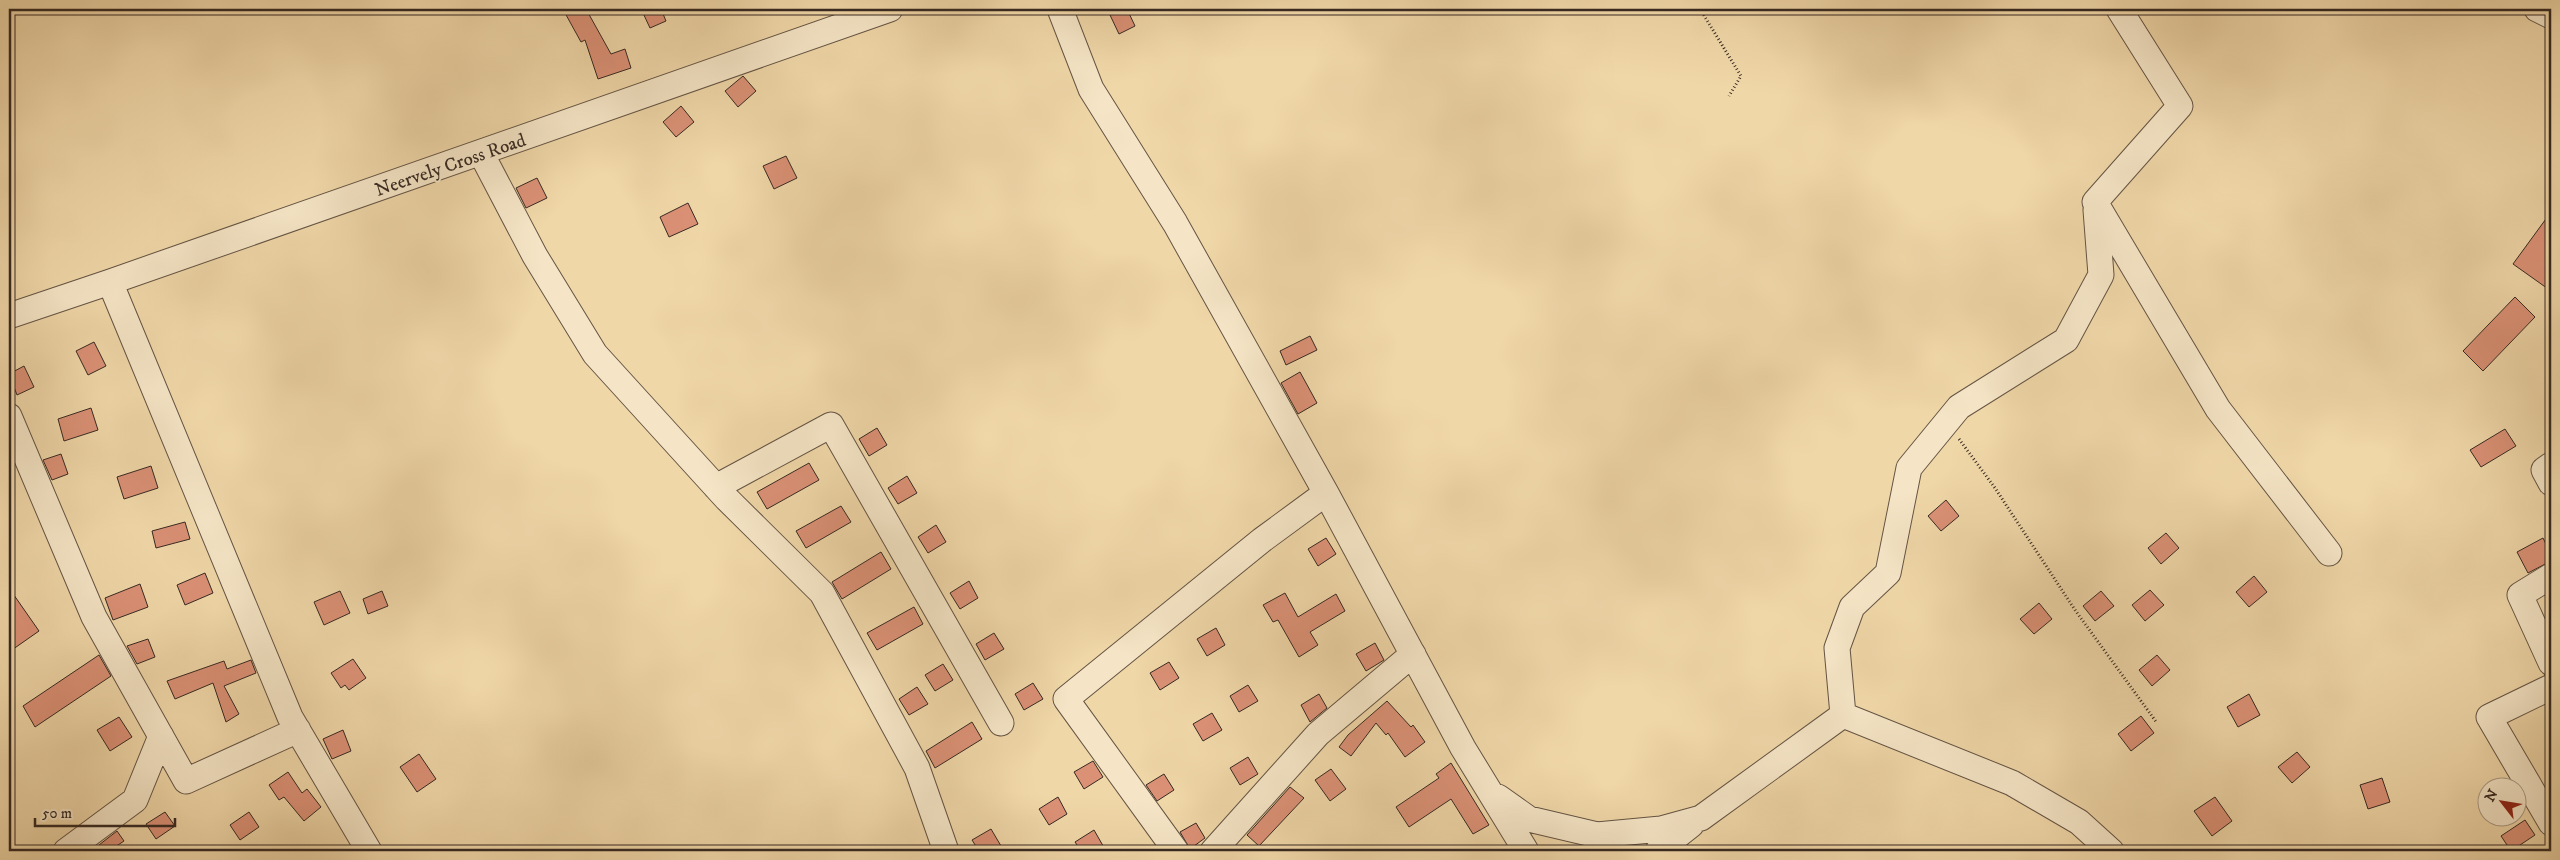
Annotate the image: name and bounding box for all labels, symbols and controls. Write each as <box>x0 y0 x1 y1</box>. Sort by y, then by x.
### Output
street label: Neervely Cross Road <box>372 129 529 202</box>
north arrow <box>2478 778 2528 828</box>
text: N <box>2481 786 2503 805</box>
scale bar <box>35 795 175 827</box>
text: 50 m <box>42 804 72 823</box>

